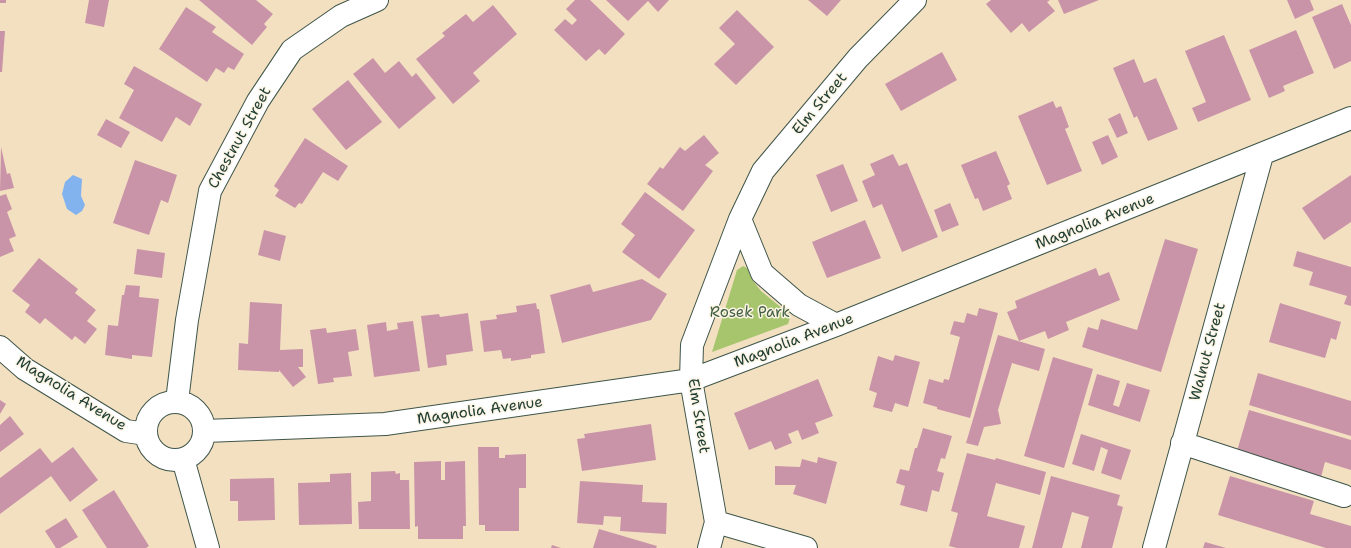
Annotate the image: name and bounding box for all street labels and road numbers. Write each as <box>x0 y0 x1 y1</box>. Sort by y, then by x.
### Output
street label: Elm Street <box>789 69 851 139</box>
street label: Chestnut Street <box>205 84 275 192</box>
street label: Magnolia Avenue <box>1033 190 1157 254</box>
street label: Walnut Street <box>1186 301 1230 403</box>
street label: Magnolia Avenue <box>732 310 856 372</box>
street label: Magnolia Avenue <box>13 353 129 435</box>
street label: Elm Street <box>683 377 713 455</box>
street label: Magnolia Avenue <box>416 393 544 429</box>

